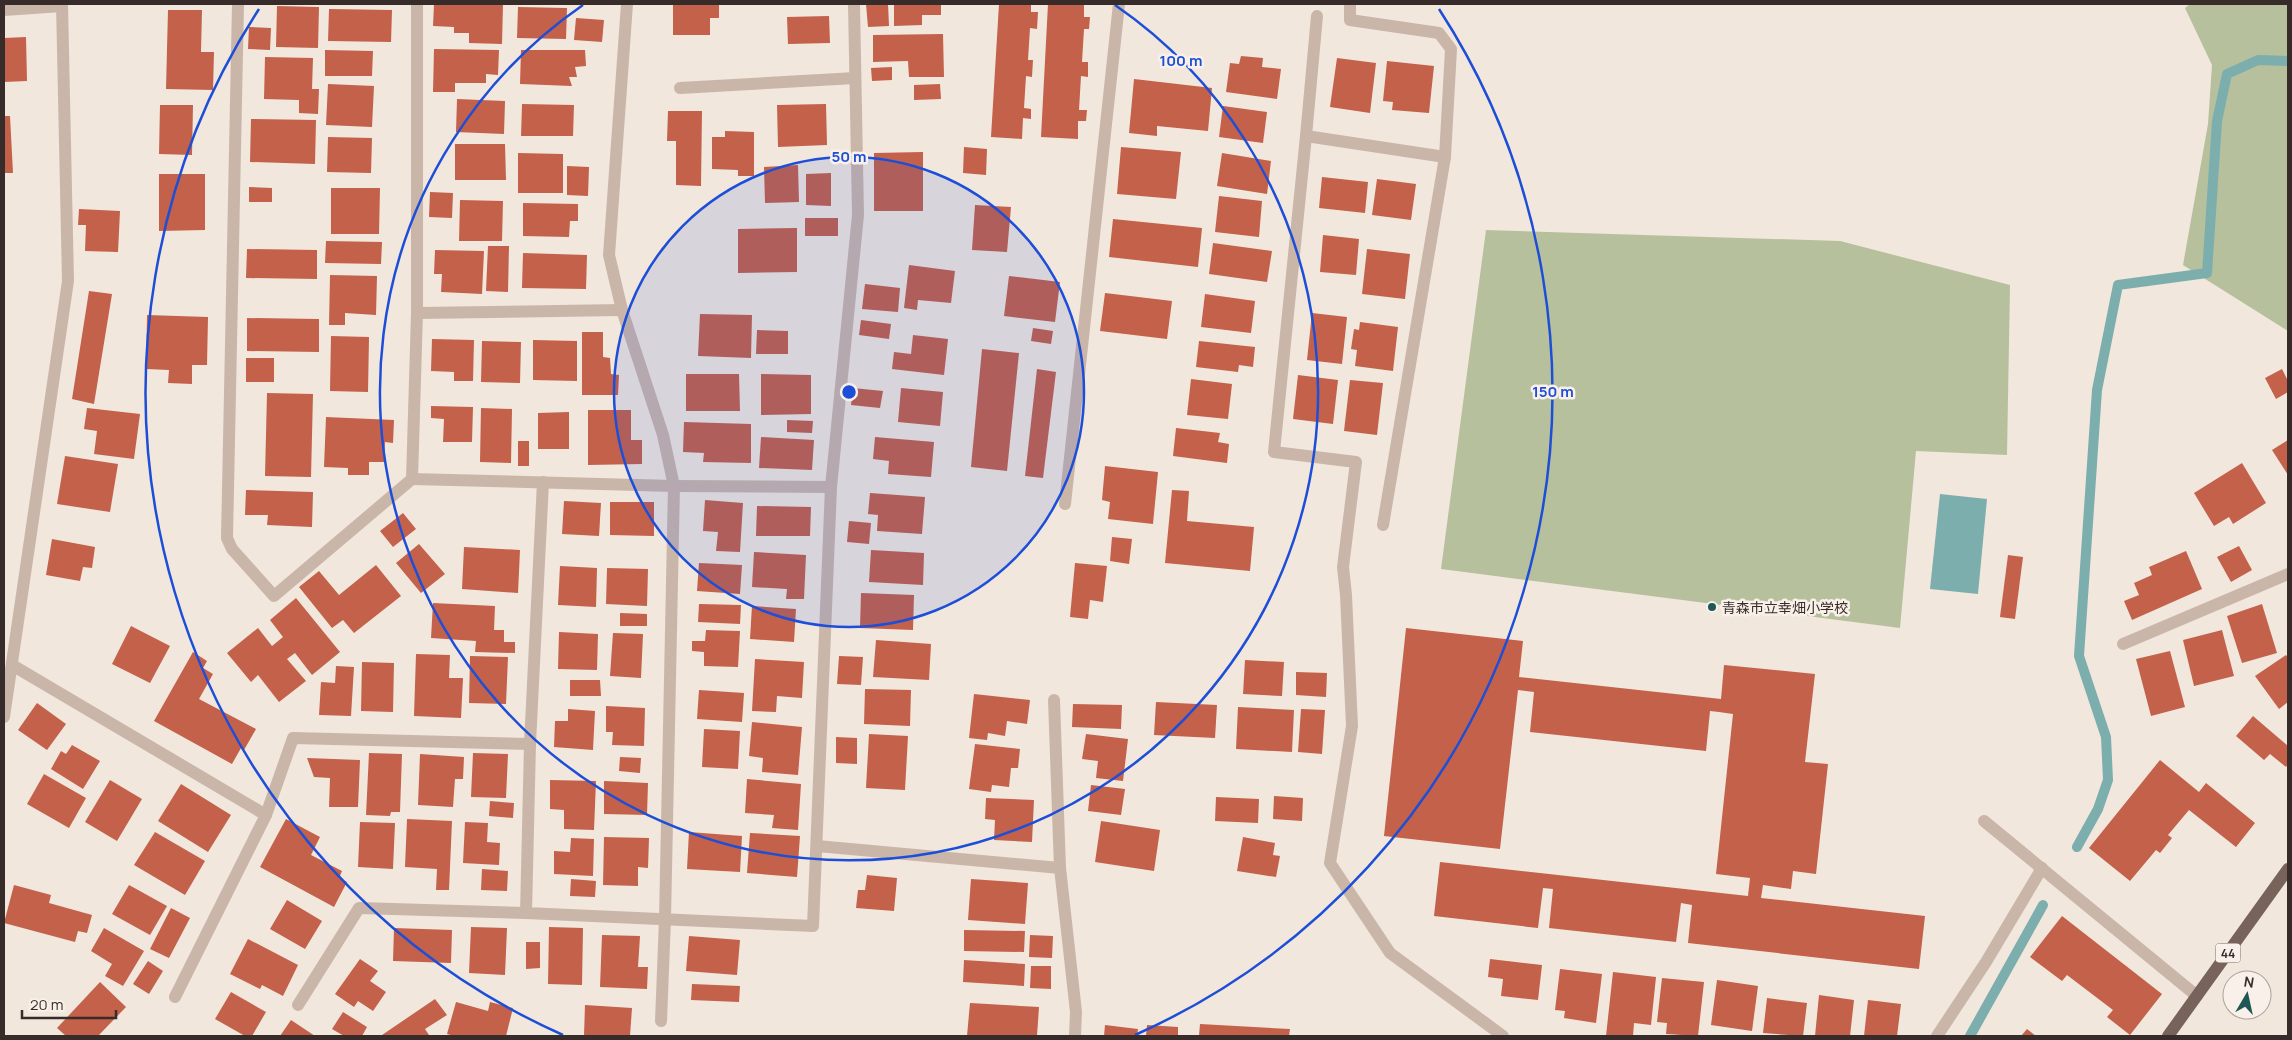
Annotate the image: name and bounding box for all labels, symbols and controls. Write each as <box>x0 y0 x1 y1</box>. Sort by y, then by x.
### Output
text: 100 m <box>1160 50 1202 71</box>
text: 50 m <box>831 146 867 167</box>
text: 150 m <box>1532 381 1574 402</box>
centre of rings <box>840 383 858 401</box>
place label: 青森市立幸畑小学校 <box>1722 598 1848 617</box>
marker: 青森市立幸畑小学校 <box>1706 601 1718 613</box>
road number: 44 <box>2216 944 2240 962</box>
north arrow <box>2222 970 2272 1020</box>
text: N <box>2243 971 2256 992</box>
scale bar <box>22 988 116 1020</box>
text: 20 m <box>30 994 63 1015</box>

